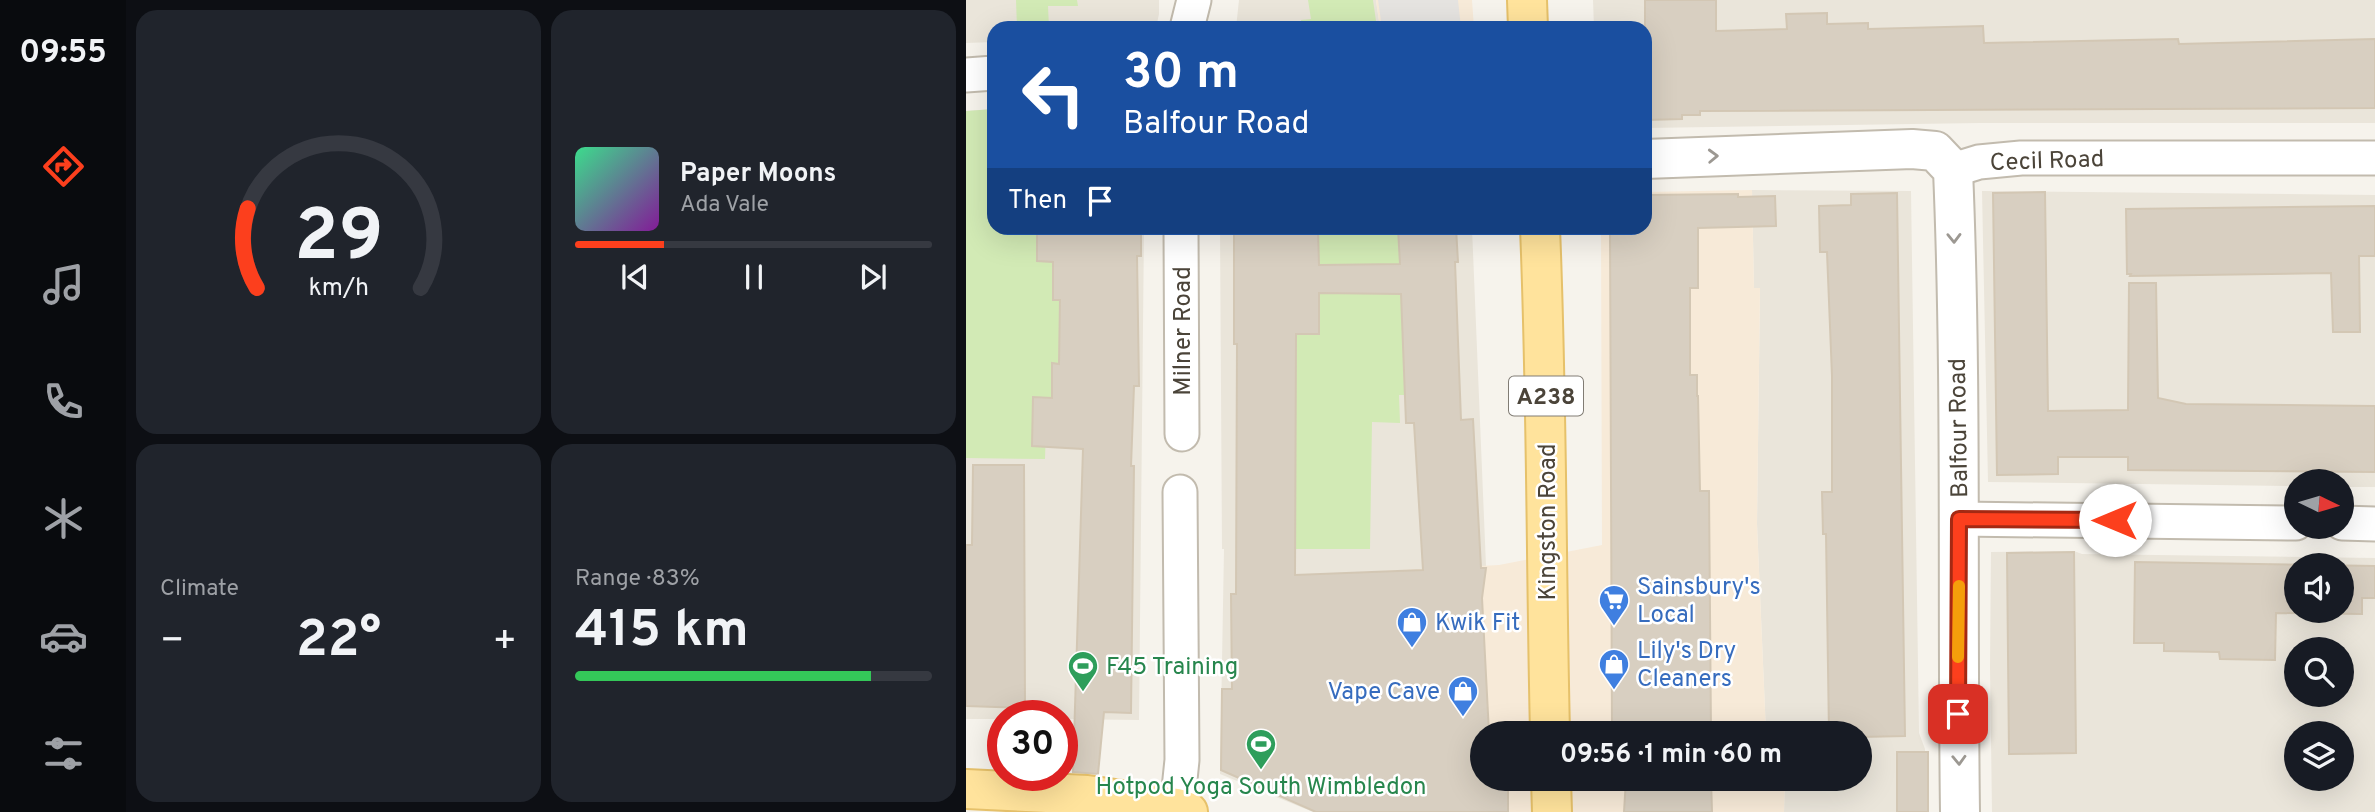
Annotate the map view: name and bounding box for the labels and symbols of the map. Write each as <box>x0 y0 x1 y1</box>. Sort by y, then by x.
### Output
street label: Cecil Road <box>1989 145 2105 179</box>
one-way arrow <box>1708 149 1719 164</box>
one-way arrow <box>1947 233 1962 244</box>
street label: Milner Road <box>1169 266 1199 396</box>
street label: Balfour Road <box>1944 358 1976 498</box>
road number: A238 <box>1509 376 1583 416</box>
street label: Kingston Road <box>1534 443 1564 601</box>
north arrow <box>2284 469 2354 539</box>
position arrow <box>2078 483 2152 557</box>
place label: Sainsbury's Local <box>1637 573 1761 631</box>
supermarket icon: Sainsbury's Local <box>1597 583 1631 627</box>
shop icon: Kwik Fit <box>1395 605 1429 649</box>
place label: Kwik Fit <box>1435 609 1520 639</box>
place label: Lily's Dry Cleaners <box>1637 637 1736 695</box>
shop icon: Lily's Dry Cleaners <box>1597 647 1631 691</box>
sports icon: F45 Training <box>1066 649 1100 693</box>
place label: F45 Training <box>1106 653 1238 683</box>
shop icon: Vape Cave <box>1446 674 1480 718</box>
place label: Vape Cave <box>1327 678 1440 708</box>
pin <box>1928 684 1988 744</box>
speed limit sign: 30 <box>987 700 1078 791</box>
sports icon: Hotpod Yoga South Wimbledon <box>1244 727 1278 771</box>
one-way arrow <box>1951 755 1966 766</box>
place label: Hotpod Yoga South Wimbledon <box>1096 773 1426 803</box>

